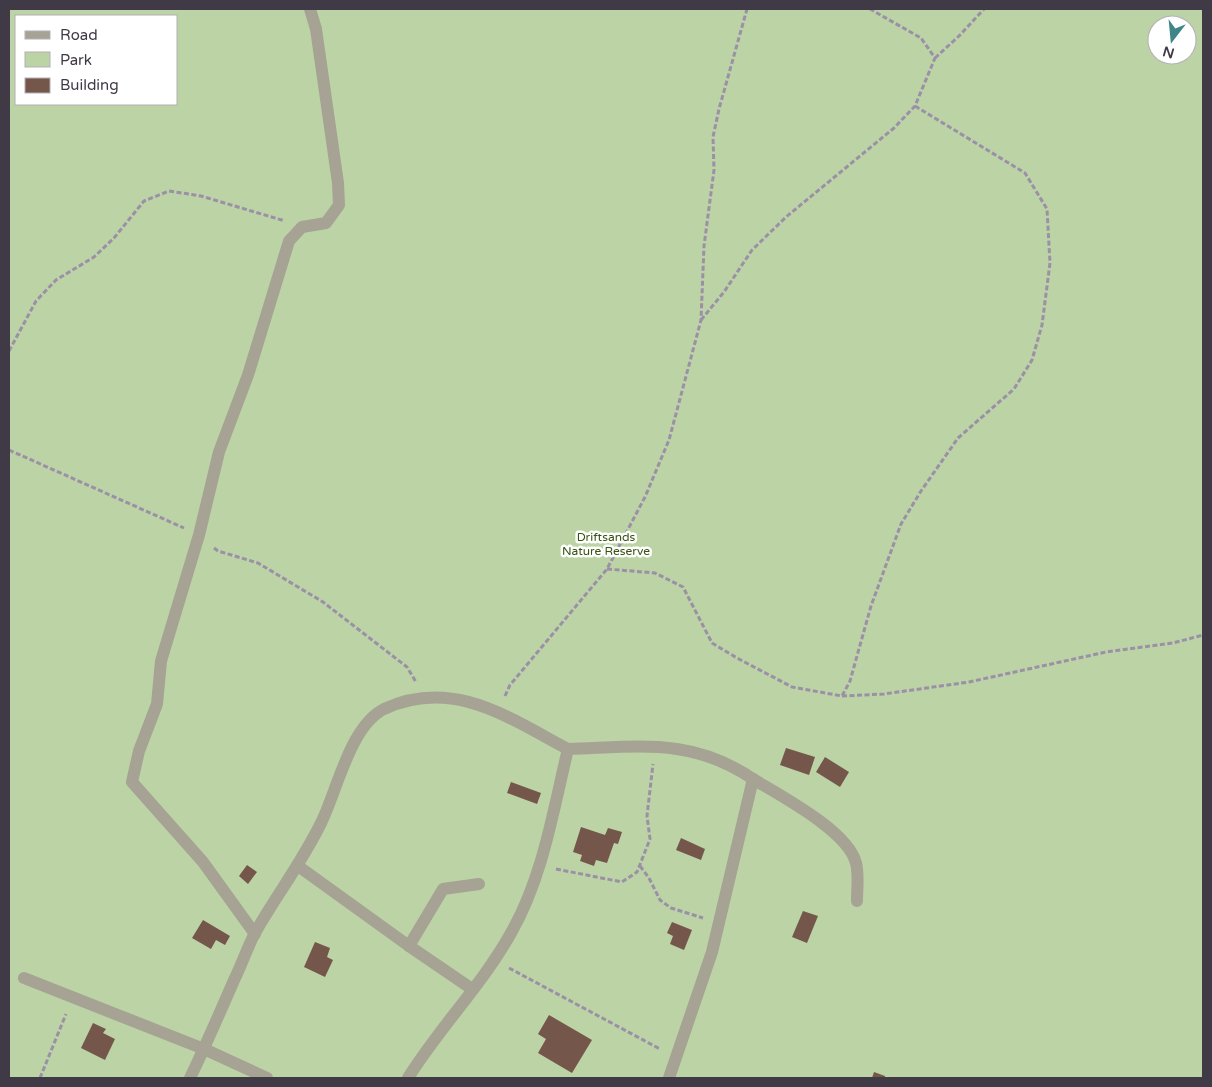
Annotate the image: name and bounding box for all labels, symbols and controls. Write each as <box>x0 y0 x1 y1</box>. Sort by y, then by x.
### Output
legend <box>15 15 178 105</box>
north arrow <box>1147 15 1197 65</box>
text: Road <box>60 26 98 44</box>
text: N <box>1161 42 1176 62</box>
text: Park <box>60 51 92 69</box>
text: Building <box>60 76 119 94</box>
park label: Driftsands Nature Reserve <box>562 530 650 558</box>

